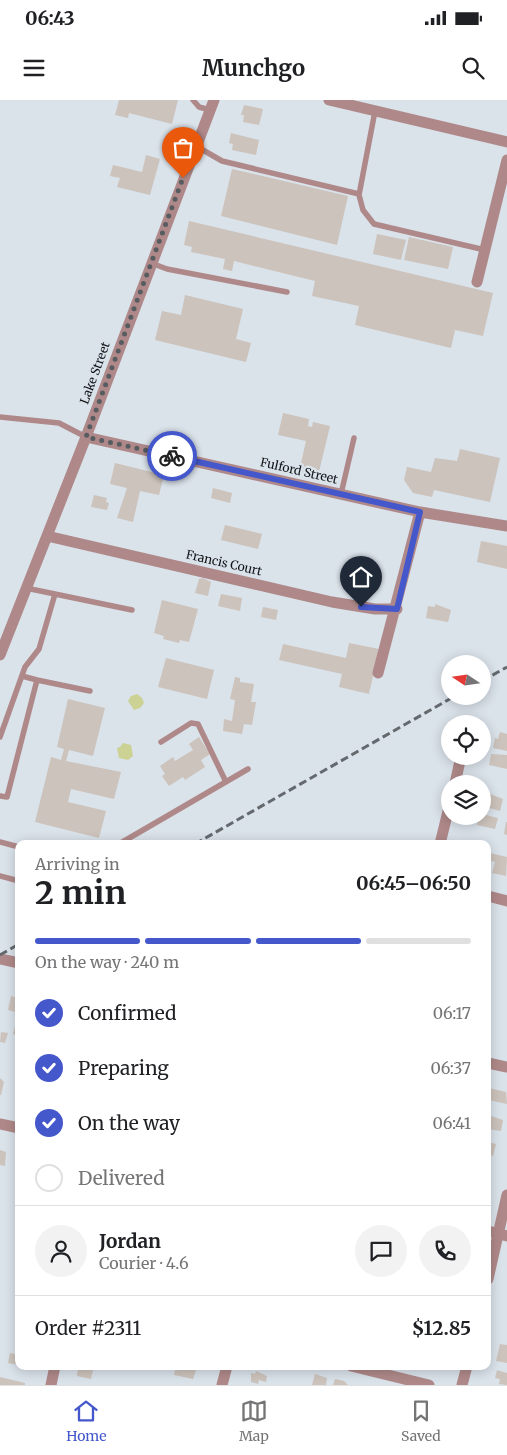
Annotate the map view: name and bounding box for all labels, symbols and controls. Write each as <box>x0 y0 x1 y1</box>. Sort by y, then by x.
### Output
text: 06:43 <box>25 6 75 30</box>
icon: menu <box>20 54 48 82</box>
text: Munchgo <box>202 54 305 82</box>
icon: search <box>459 54 487 82</box>
pin <box>162 127 204 178</box>
icon: bag <box>169 134 197 162</box>
street label: Lake Street <box>76 339 113 406</box>
courier <box>147 431 197 481</box>
icon: bike <box>158 442 186 470</box>
street label: Fulford Street <box>259 454 340 487</box>
street label: Francis Court <box>185 546 264 579</box>
pin <box>340 556 382 607</box>
icon: home <box>347 563 375 591</box>
north arrow <box>441 655 491 705</box>
map controls <box>441 655 491 825</box>
button: locate <box>441 715 491 765</box>
button: layers <box>441 775 491 825</box>
text: Arriving in <box>35 854 120 874</box>
text: 06:45–06:50 <box>356 871 471 895</box>
text: 2 min <box>35 873 126 913</box>
text: On the way · 240 m <box>35 952 179 972</box>
icon: check <box>35 999 63 1027</box>
text: Confirmed <box>78 1001 176 1025</box>
text: 06:17 <box>433 1003 471 1023</box>
icon: check <box>35 1054 63 1082</box>
text: Preparing <box>78 1056 169 1080</box>
text: 06:37 <box>430 1058 471 1078</box>
icon: check <box>35 1109 63 1137</box>
text: On the way <box>78 1111 180 1135</box>
text: 06:41 <box>432 1113 471 1133</box>
text: Delivered <box>78 1166 165 1190</box>
button: person <box>35 1225 87 1277</box>
button: chat <box>355 1225 407 1277</box>
button: phone <box>419 1225 471 1277</box>
text: Jordan <box>99 1229 161 1253</box>
text: Courier · 4.6 <box>99 1253 189 1273</box>
text: Order #2311 <box>35 1316 141 1340</box>
text: $12.85 <box>412 1316 471 1340</box>
tab: Home <box>66 1397 107 1445</box>
tab: Map <box>239 1397 269 1445</box>
tab: Saved <box>401 1397 441 1445</box>

